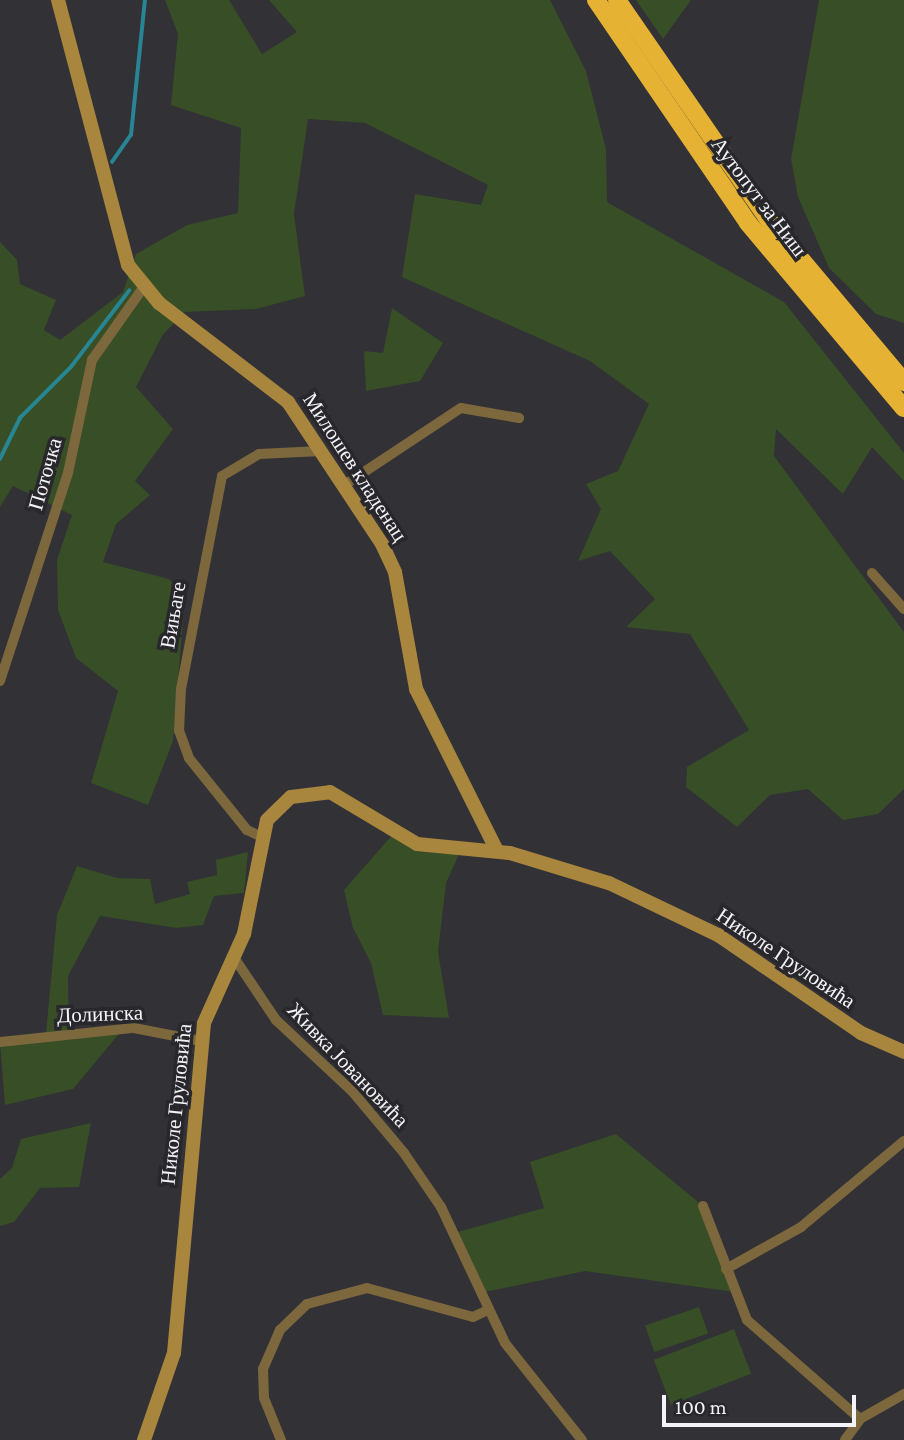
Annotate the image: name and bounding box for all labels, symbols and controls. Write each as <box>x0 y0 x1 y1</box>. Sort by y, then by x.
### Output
street label: Аутопут за Ниш <box>706 132 812 262</box>
street label: Милошев кладенац <box>298 388 412 546</box>
street label: Поточка <box>23 435 67 513</box>
street label: Вињаге <box>155 580 191 650</box>
street label: Николе Груловића <box>712 902 860 1014</box>
street label: Живка Јовановића <box>282 997 414 1133</box>
street label: Долинска <box>57 1000 143 1028</box>
street label: Николе Груловића <box>155 1022 197 1186</box>
scale bar <box>666 1380 860 1424</box>
text: 100 m <box>675 1395 727 1419</box>

